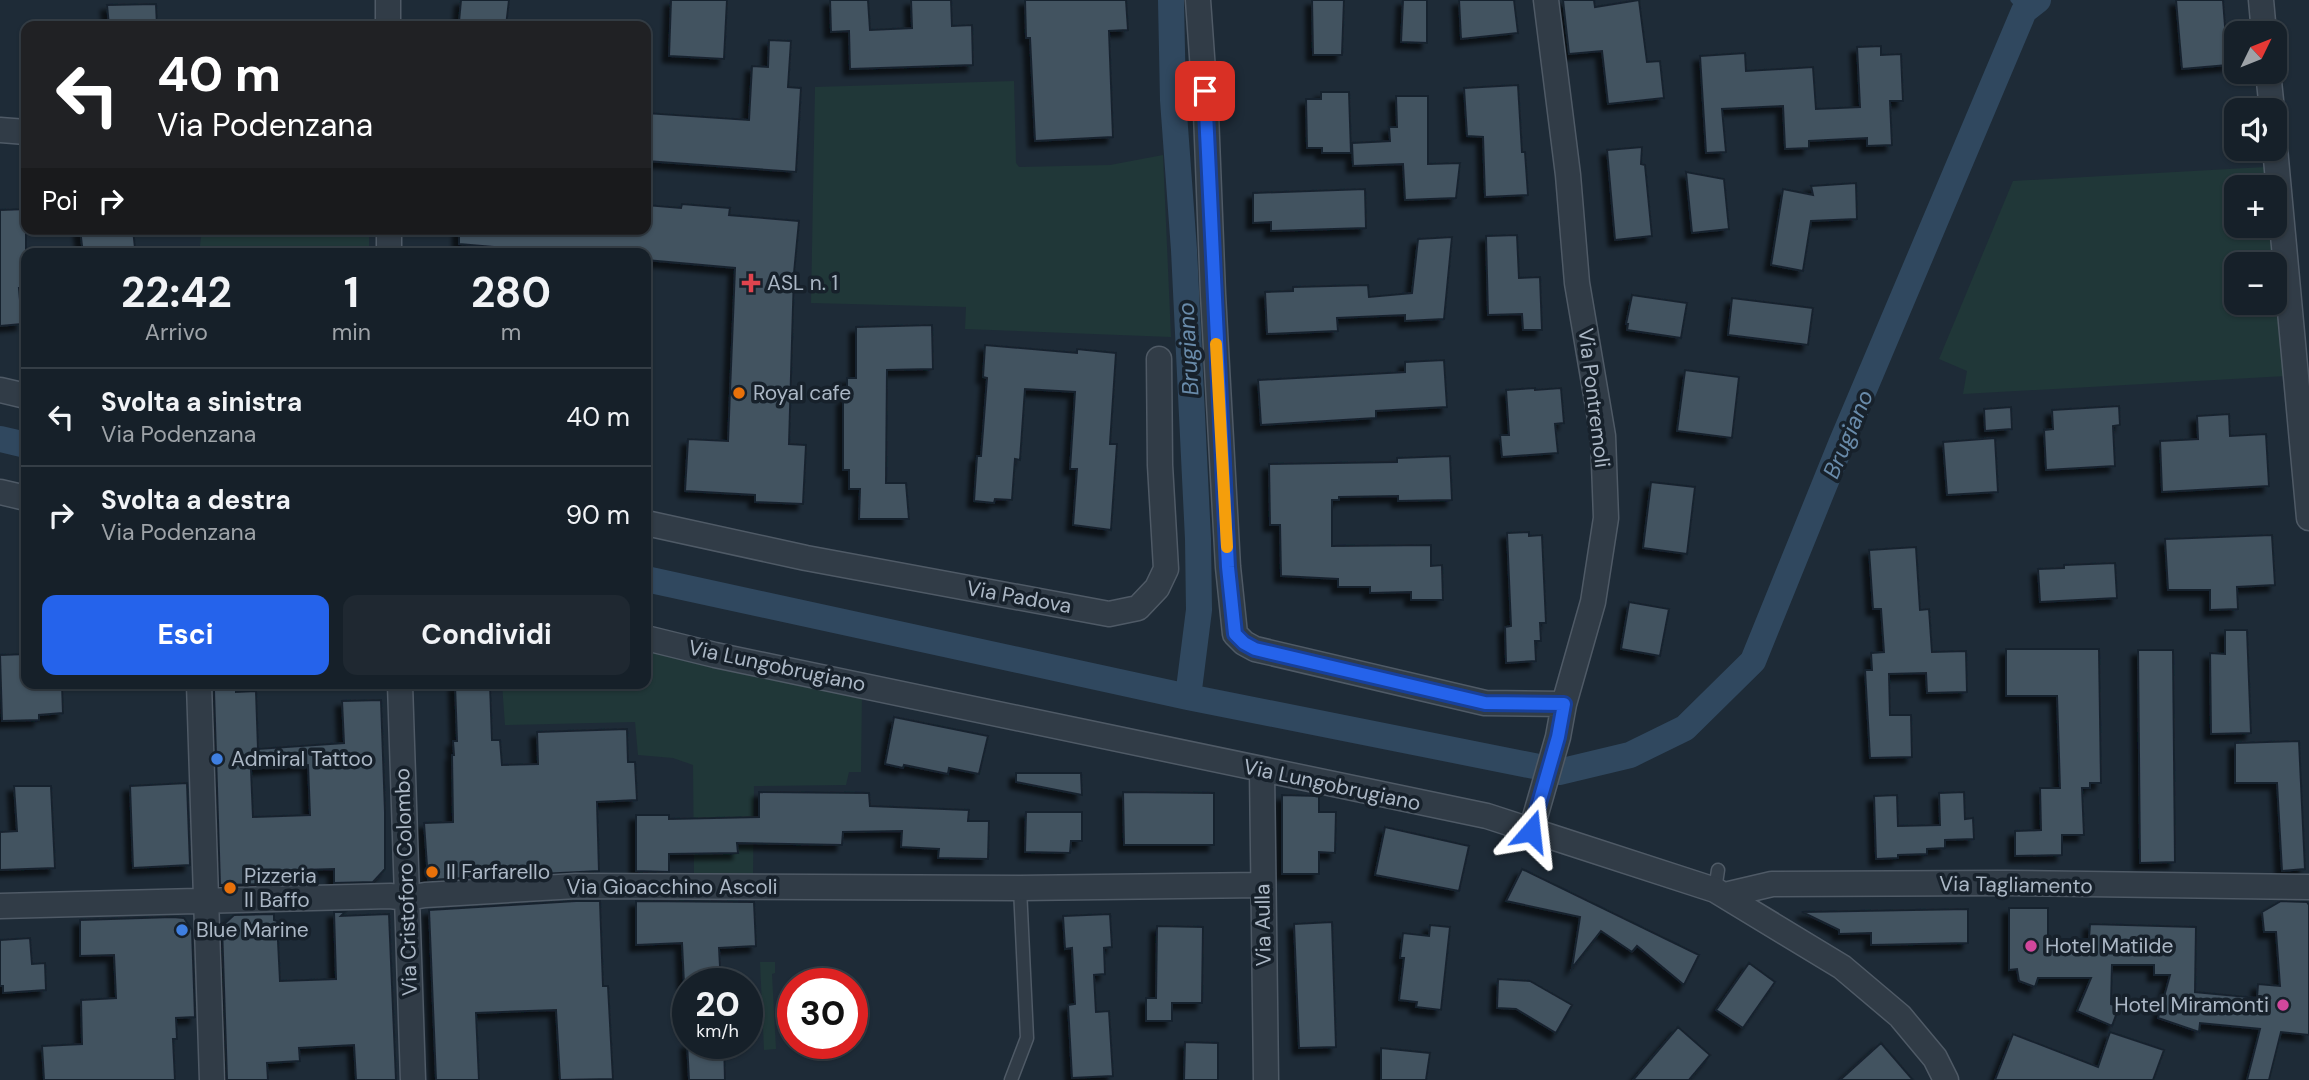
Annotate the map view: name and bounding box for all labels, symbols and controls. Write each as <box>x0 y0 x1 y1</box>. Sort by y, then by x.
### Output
north arrow <box>2224 21 2287 84</box>
map controls <box>2224 21 2287 315</box>
text: 40 m <box>157 42 281 106</box>
icon: left <box>42 49 133 140</box>
pin <box>1175 61 1235 121</box>
icon: arrive <box>1186 72 1224 110</box>
button: sound <box>2224 98 2287 161</box>
text: Via Podenzana <box>157 104 373 146</box>
button: + <box>2224 175 2287 238</box>
icon: right <box>92 182 130 220</box>
text: Poi <box>42 184 78 218</box>
button: − <box>2224 252 2287 315</box>
text: 22:42 <box>121 265 232 320</box>
text: 1 <box>344 265 359 320</box>
text: 280 <box>471 265 551 320</box>
place label: ASL n. 1 <box>767 269 838 297</box>
marker: ASL n. 1 <box>741 273 761 293</box>
water label: Brugiano <box>1171 302 1205 396</box>
text: Arrivo <box>145 317 208 347</box>
text: min <box>332 317 371 347</box>
text: m <box>501 317 521 347</box>
street label: Via Pontremoli <box>1572 327 1616 469</box>
place label: Royal cafe <box>753 379 851 407</box>
text: Svolta a sinistra <box>101 385 302 419</box>
marker: Royal cafe <box>731 385 747 401</box>
water label: Brugiano <box>1816 385 1880 483</box>
icon: left <box>42 398 80 436</box>
text: 40 m <box>566 400 630 434</box>
text: Via Podenzana <box>101 419 256 449</box>
text: Svolta a destra <box>101 483 291 517</box>
icon: right <box>42 496 80 534</box>
text: 90 m <box>566 498 630 532</box>
text: Via Podenzana <box>101 517 256 547</box>
street label: Via Padova <box>964 574 1074 620</box>
button: Esci <box>42 595 329 675</box>
button: Condividi <box>343 595 630 675</box>
street label: Via Lungobrugiano <box>686 634 868 698</box>
place label: Admiral Tattoo <box>231 745 373 773</box>
marker: Admiral Tattoo <box>209 751 225 767</box>
street label: Via Lungobrugiano <box>1241 753 1423 817</box>
street label: Via Cristoforo Colombo <box>388 768 424 996</box>
position arrow <box>1494 794 1568 868</box>
place label: Il Farfarello <box>446 858 550 886</box>
place label: Pizzeria Il Baffo <box>244 862 317 914</box>
marker: Il Farfarello <box>424 864 440 880</box>
street label: Via Tagliamento <box>1939 870 2093 900</box>
street label: Via Gioacchino Ascoli <box>567 873 777 901</box>
marker: Pizzeria Il Baffo <box>222 880 238 896</box>
street label: Via Aulla <box>1248 883 1278 967</box>
place label: Blue Marine <box>196 916 309 944</box>
marker: Blue Marine <box>174 922 190 938</box>
place label: Hotel Matilde <box>2045 932 2173 960</box>
marker: Hotel Matilde <box>2023 938 2039 954</box>
speed limit sign: 30 <box>777 968 868 1059</box>
text: 20 <box>695 981 740 1027</box>
place label: Hotel Miramonti <box>2114 991 2269 1019</box>
marker: Hotel Miramonti <box>2275 997 2291 1013</box>
text: km/h <box>696 1019 739 1043</box>

